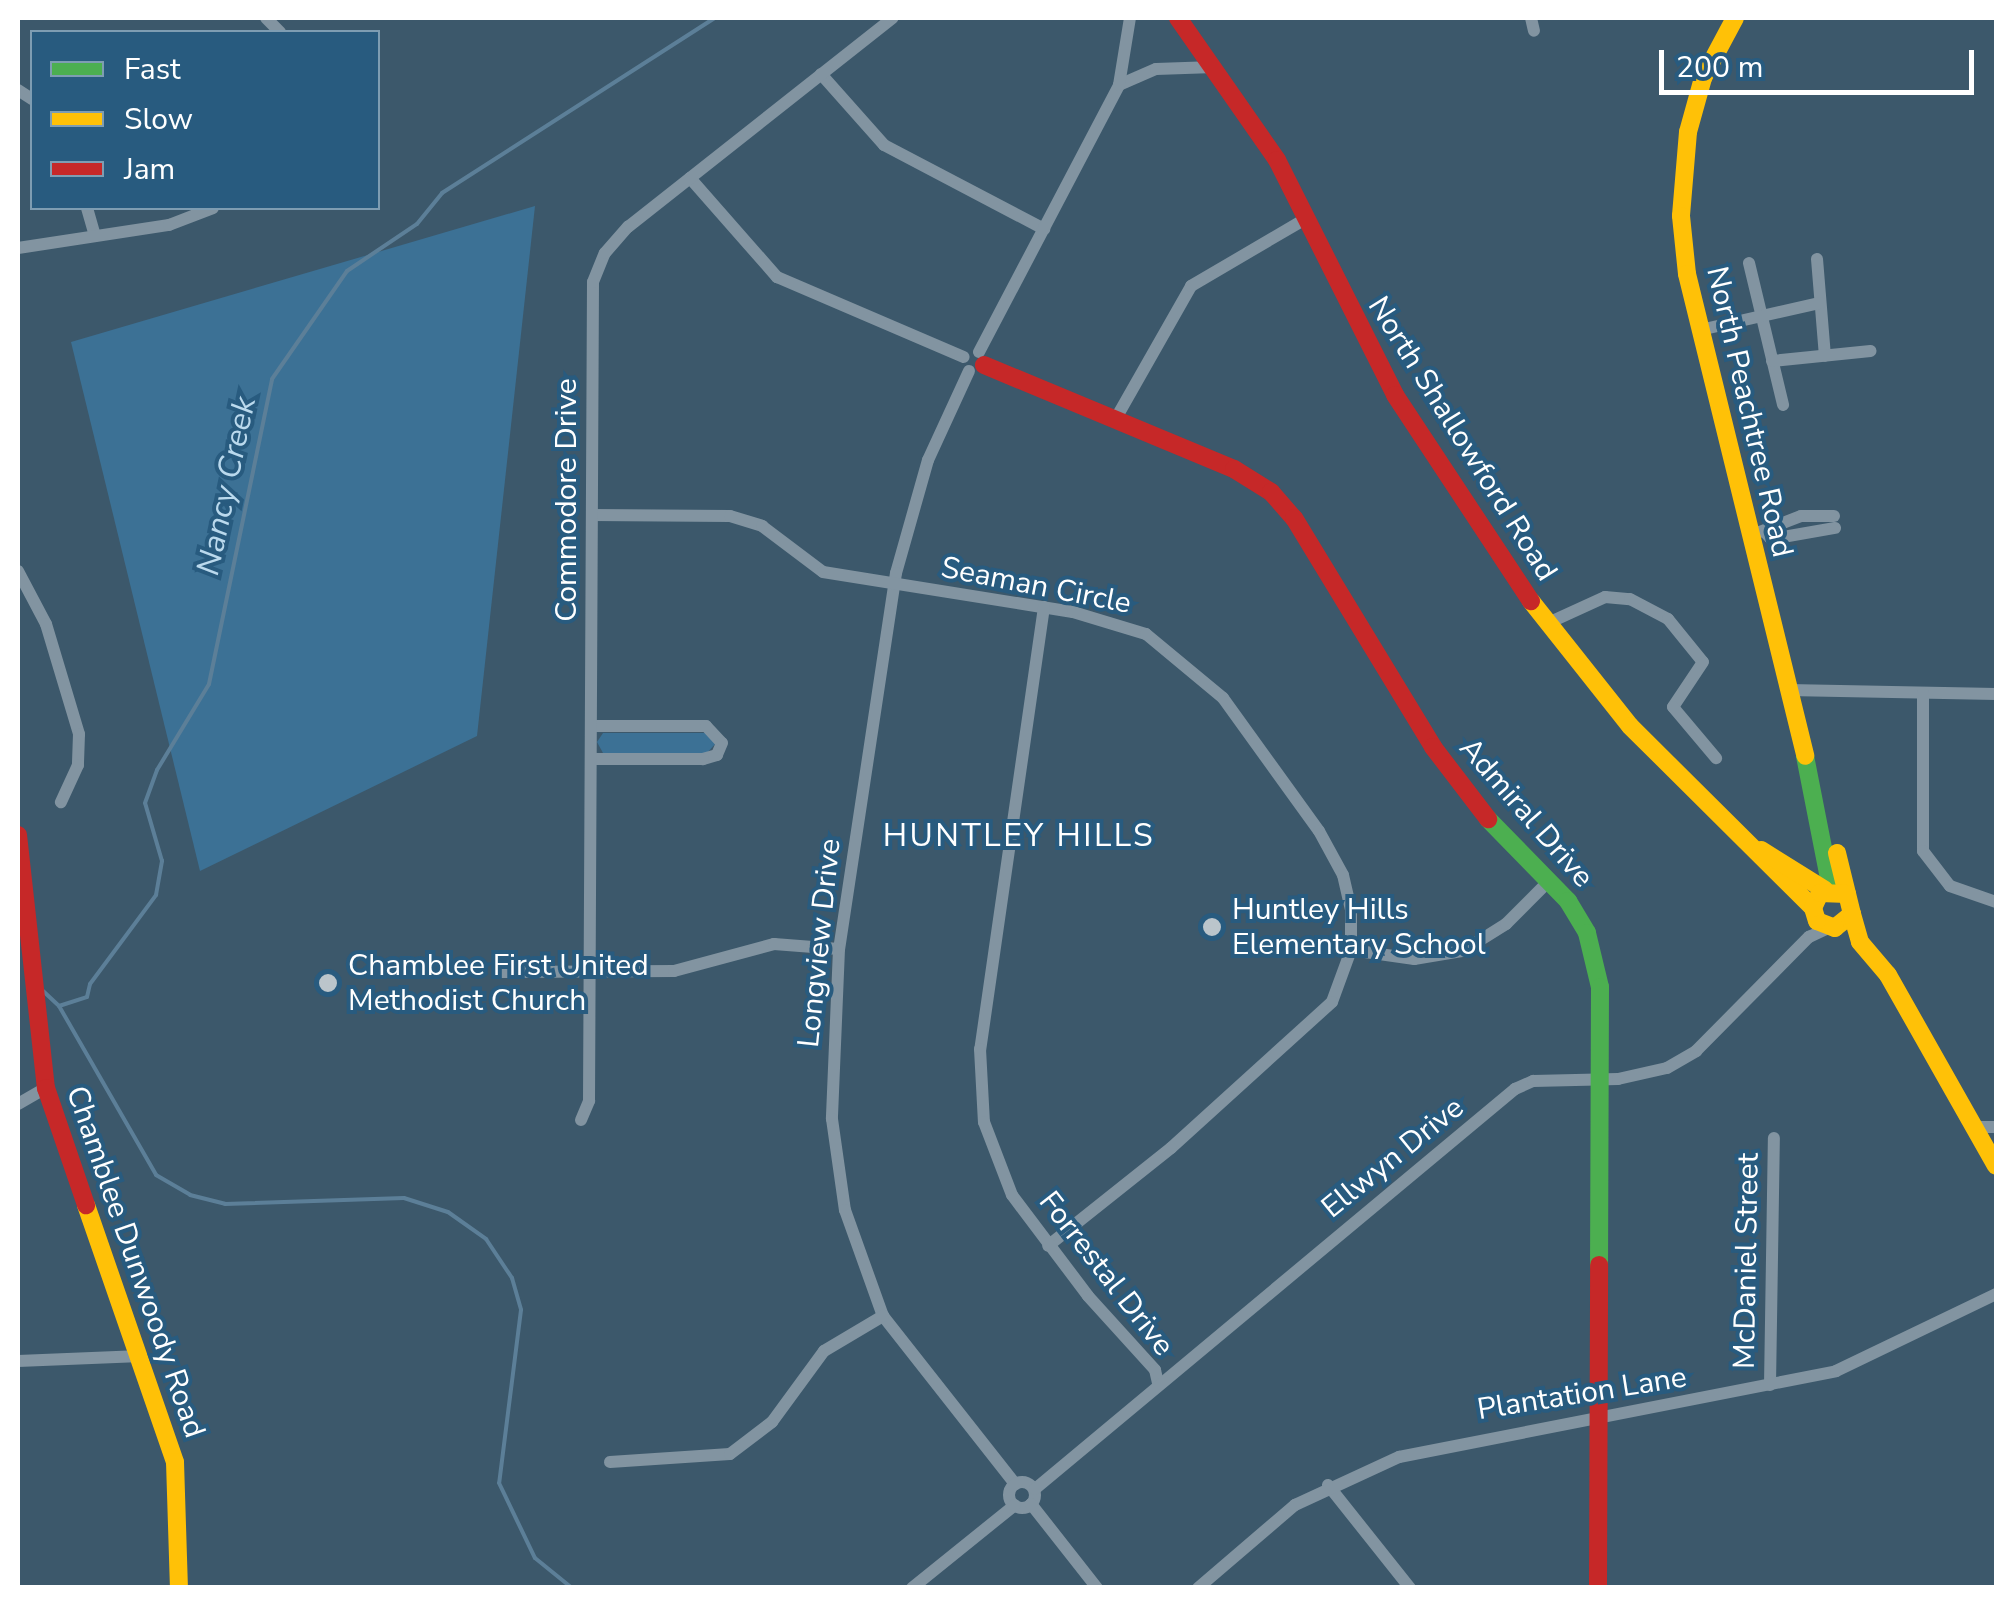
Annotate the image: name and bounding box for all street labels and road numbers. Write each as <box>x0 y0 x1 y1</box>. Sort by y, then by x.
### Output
street label: North Peachtree Road <box>1698 263 1800 561</box>
street label: North Shallowford Road <box>1360 290 1564 588</box>
street label: Commodore Drive <box>549 378 585 622</box>
street label: Seaman Circle <box>938 550 1134 622</box>
street label: Admiral Drive <box>1451 731 1601 895</box>
street label: Longview Drive <box>791 837 849 1049</box>
street label: Chamblee Dunwoody Road <box>58 1081 212 1443</box>
street label: Ellwyn Drive <box>1315 1090 1471 1226</box>
street label: McDaniel Street <box>1727 1153 1767 1369</box>
street label: Forrestal Drive <box>1031 1185 1181 1363</box>
street label: Plantation Lane <box>1475 1360 1689 1428</box>

